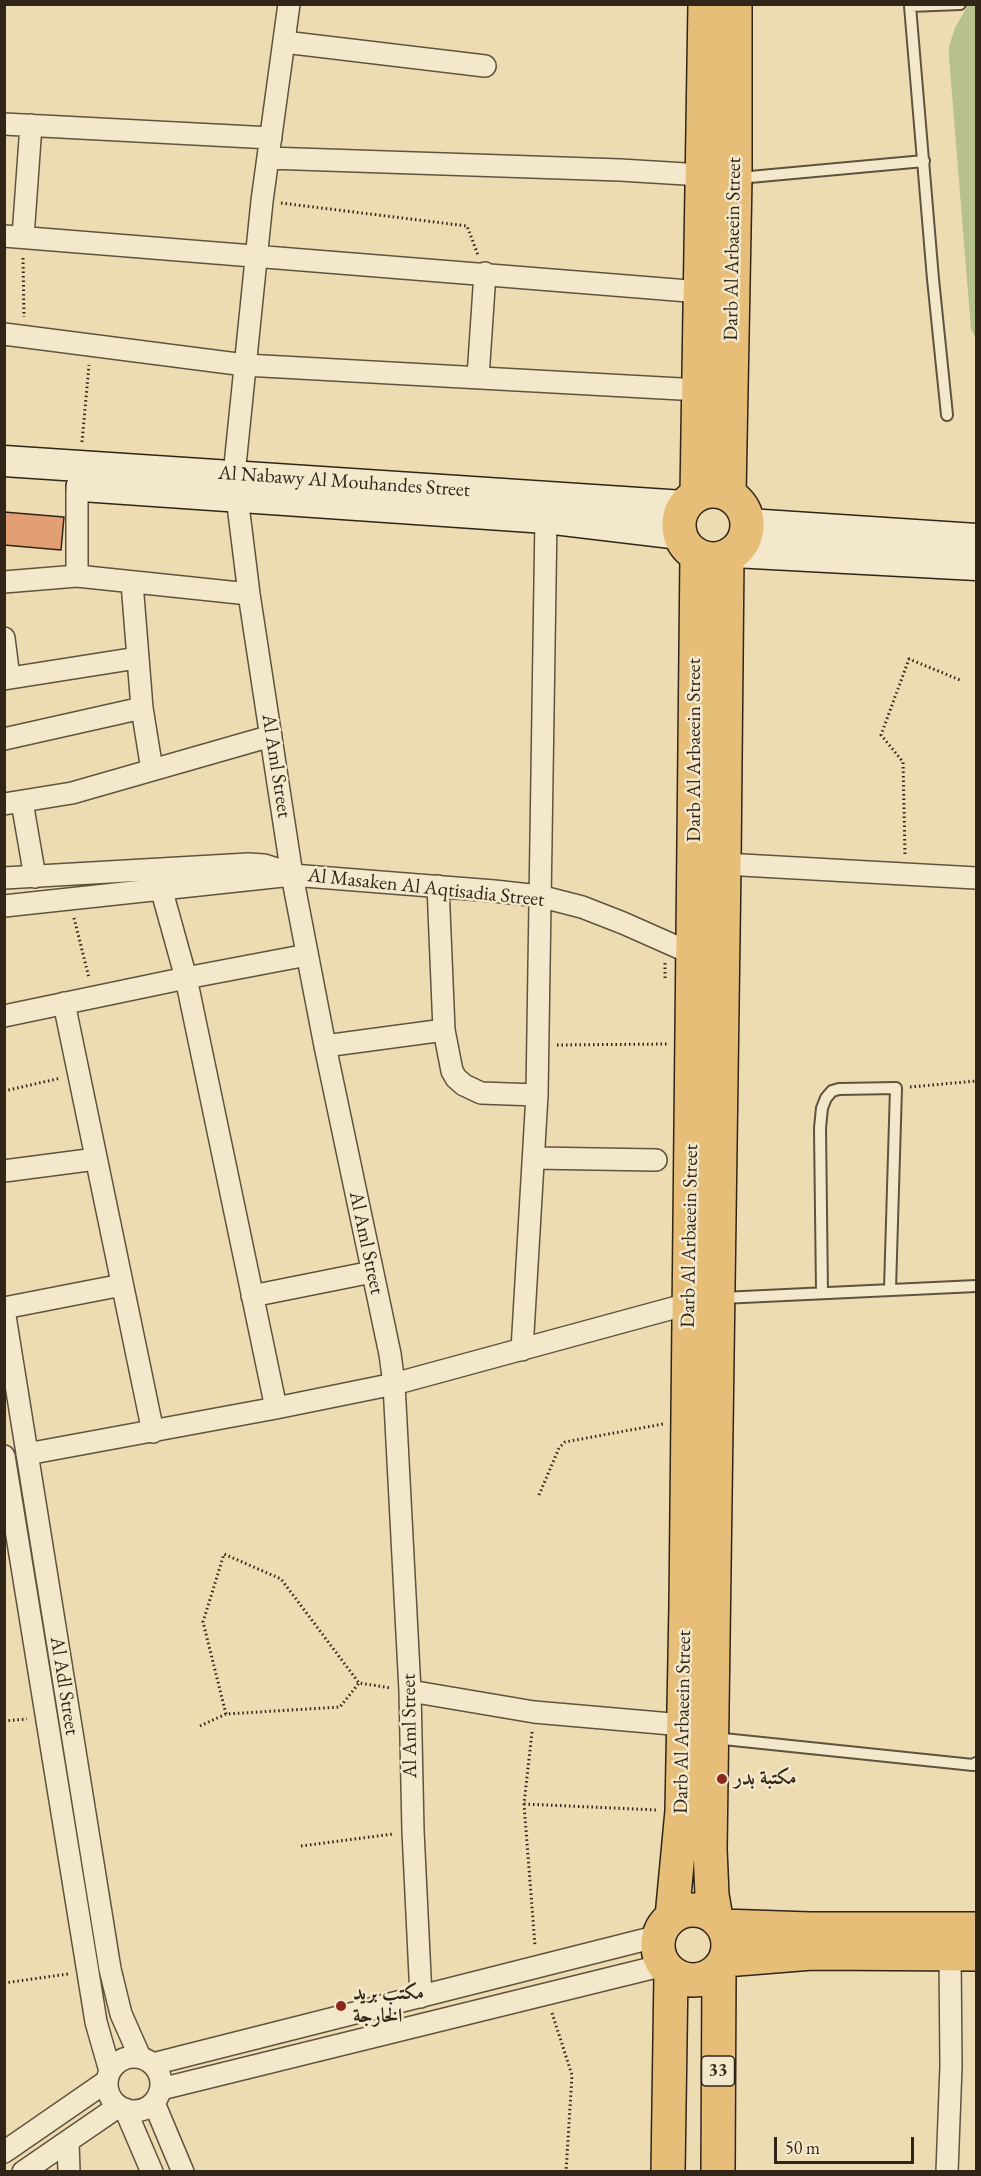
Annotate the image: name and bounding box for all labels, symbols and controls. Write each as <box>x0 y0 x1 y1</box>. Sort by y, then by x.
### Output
street label: Darb Al Arbaeein Street <box>719 157 747 341</box>
street label: Al Nabawy Al Mouhandes Street <box>217 461 471 503</box>
street label: Darb Al Arbaeein Street <box>683 658 707 842</box>
street label: Al Aml Street <box>256 712 296 820</box>
street label: Al Masaken Al Aqtisadia Street <box>306 864 546 912</box>
street label: Darb Al Arbaeein Street <box>676 1144 704 1328</box>
street label: Al Aml Street <box>343 1189 389 1297</box>
street label: Darb Al Arbaeein Street <box>669 1630 697 1814</box>
street label: Al Adl Street <box>44 1635 84 1737</box>
street label: Al Aml Street <box>397 1673 423 1779</box>
place label: مكتبة بدر <box>734 1767 797 1791</box>
marker: مكتبة بدر <box>715 1772 729 1786</box>
place label: مكتب بريد الخارجة <box>353 1982 424 2029</box>
marker: مكتب بريد الخارجة <box>334 1999 348 2013</box>
road number: 33 <box>702 2056 734 2086</box>
scale bar <box>777 2125 916 2163</box>
text: 50 m <box>785 2136 820 2159</box>

